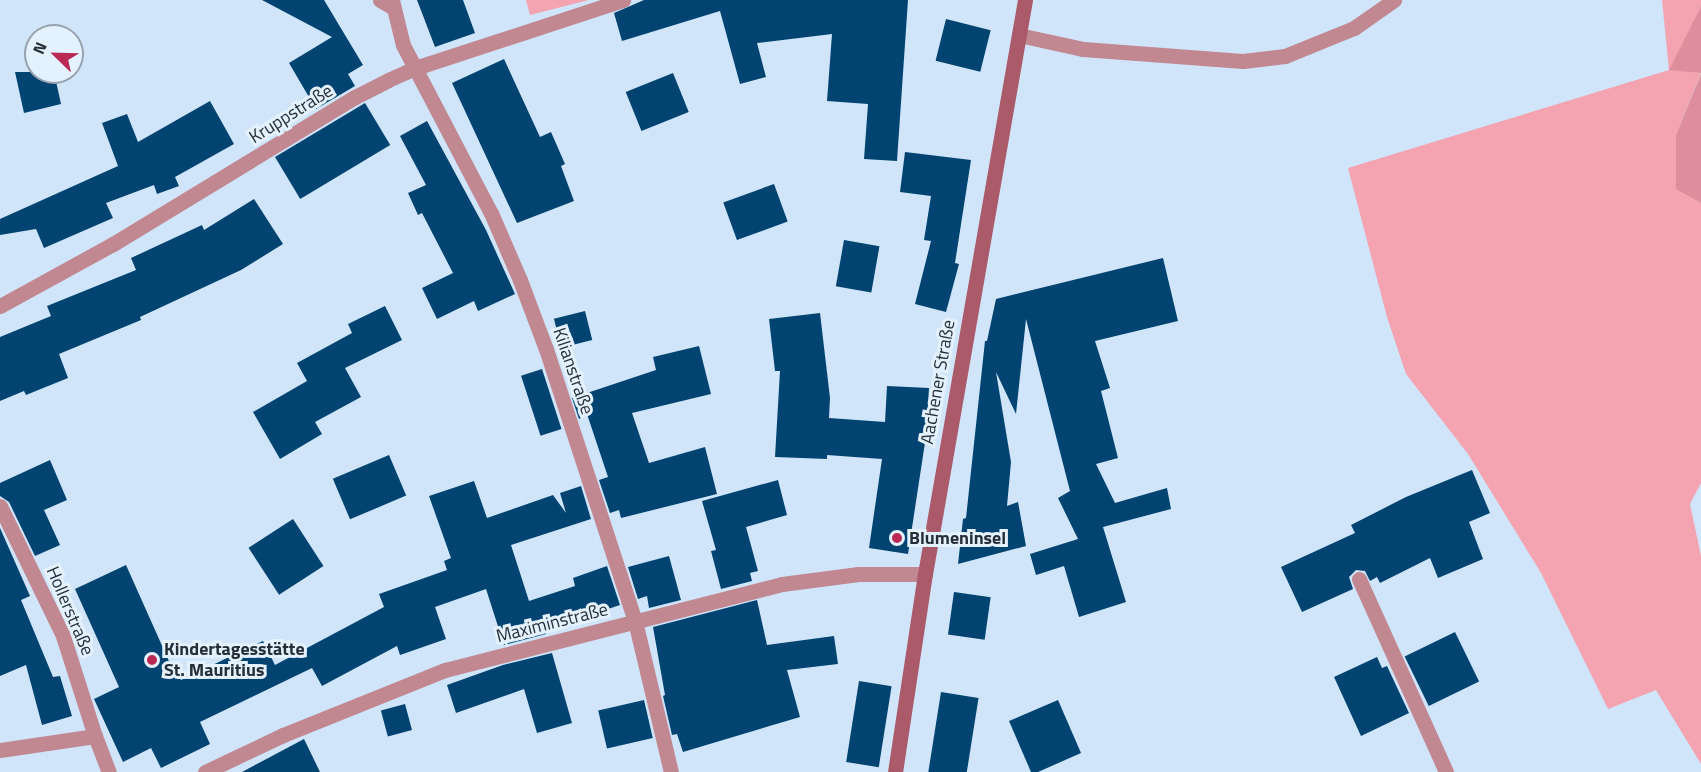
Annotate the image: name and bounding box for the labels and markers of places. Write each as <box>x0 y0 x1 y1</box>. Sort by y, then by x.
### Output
place label: Blumeninsel <box>909 527 1006 549</box>
marker: Blumeninsel <box>890 531 904 545</box>
place label: Kindertagesstätte St. Mauritius <box>164 639 305 682</box>
marker: Kindertagesstätte St. Mauritius <box>145 653 159 667</box>

